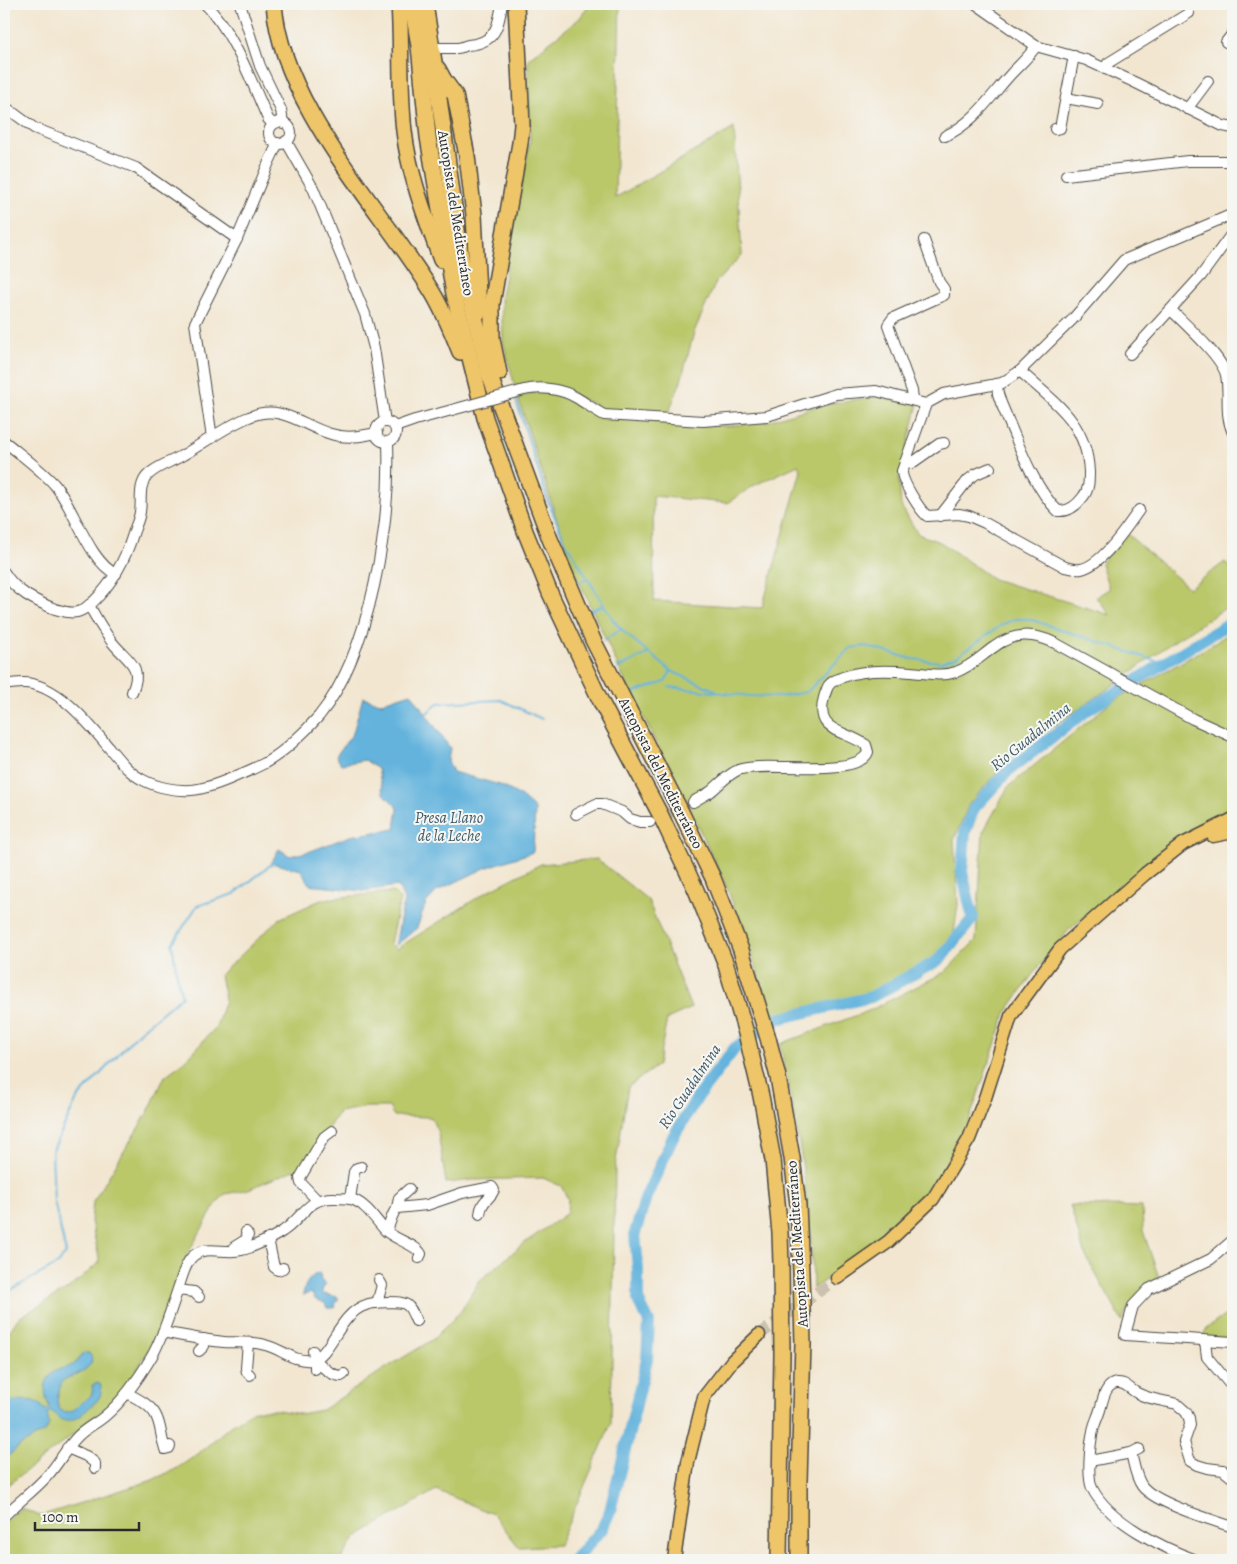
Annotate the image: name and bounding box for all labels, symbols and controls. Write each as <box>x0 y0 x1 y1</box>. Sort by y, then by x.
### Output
street label: Autopista del Mediterráneo <box>433 128 479 297</box>
street label: Autopista del Mediterráneo <box>614 693 708 852</box>
water label: Rio Guadalmina <box>986 697 1076 776</box>
water label: Presa Llano de la Leche <box>415 807 483 847</box>
water label: Rio Guadalmina <box>653 1039 727 1133</box>
street label: Autopista del Mediterráneo <box>781 1160 813 1329</box>
scale bar <box>35 1499 139 1531</box>
text: 100 m <box>42 1507 79 1527</box>

